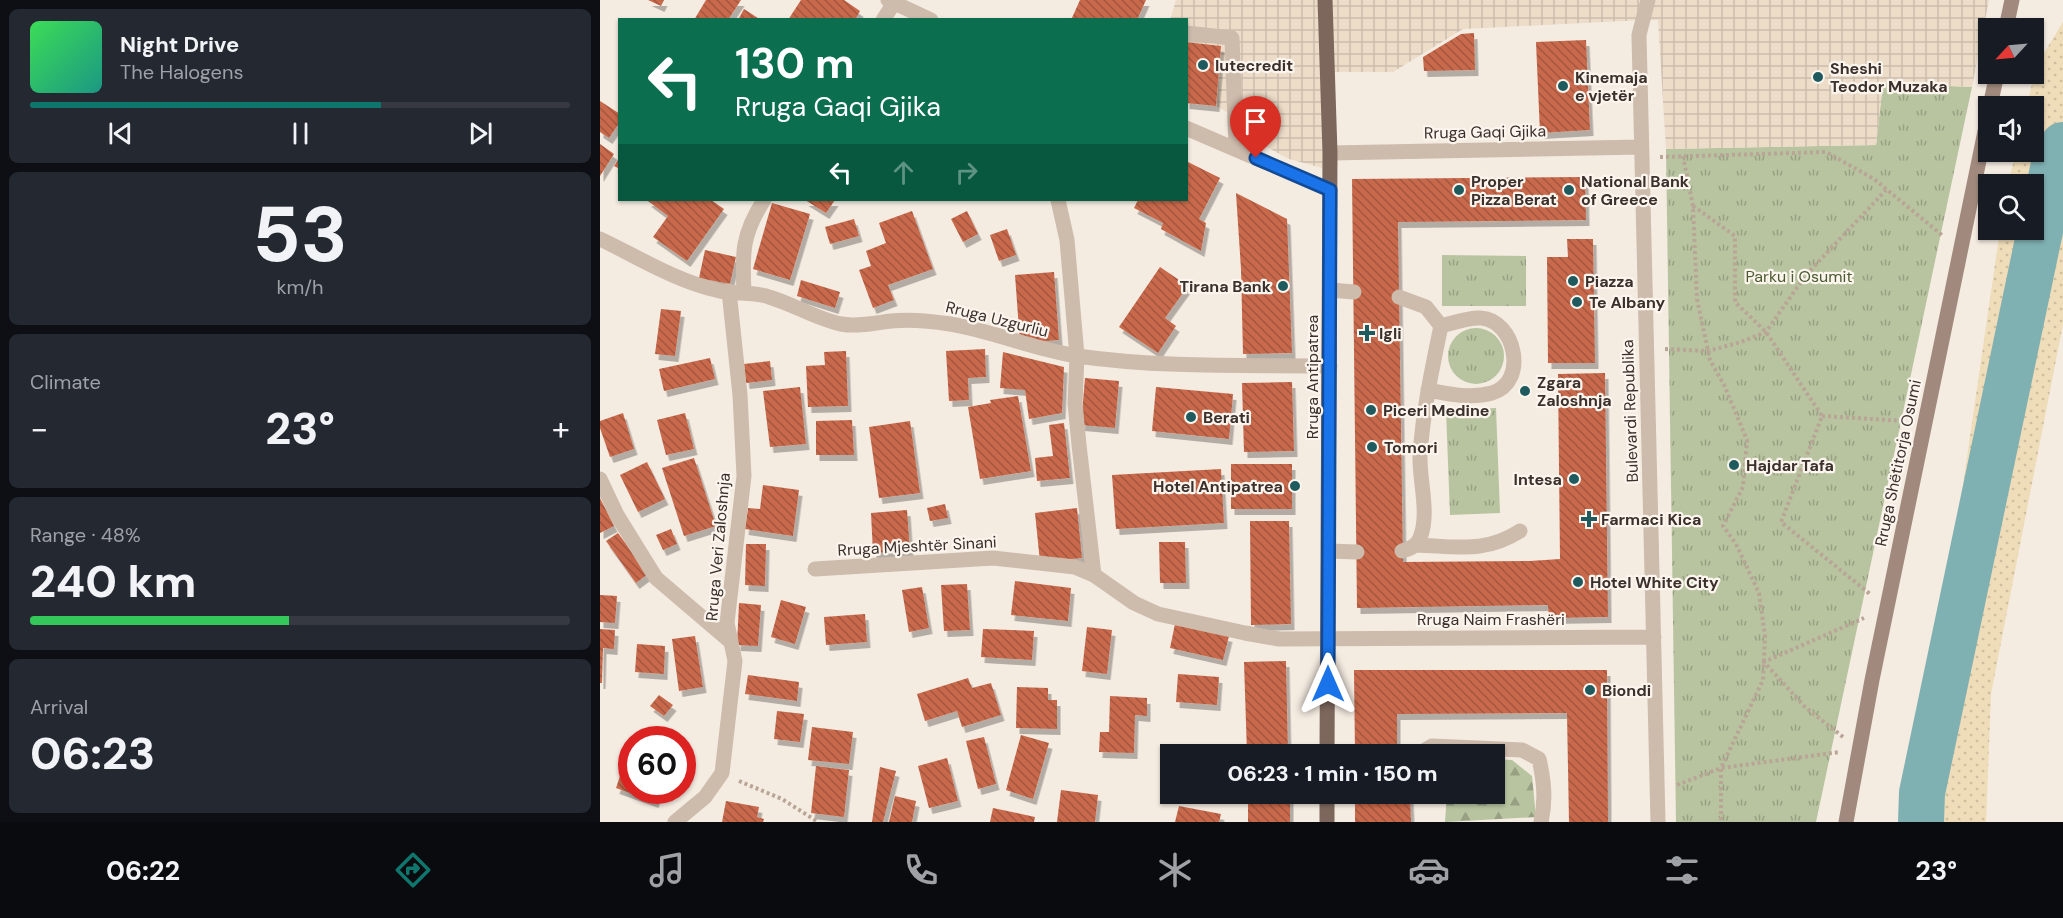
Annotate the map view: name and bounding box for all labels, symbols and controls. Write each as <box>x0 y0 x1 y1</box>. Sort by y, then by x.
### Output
north arrow <box>1978 18 2044 84</box>
map controls <box>1978 18 2044 240</box>
text: Night Drive <box>120 30 239 59</box>
text: 130 m <box>735 36 855 91</box>
icon: left <box>636 42 714 120</box>
place label: Iutecredit <box>1215 55 1293 76</box>
marker: Iutecredit <box>1196 58 1210 72</box>
place label: Sheshi Teodor Muzaka <box>1830 58 1948 97</box>
text: The Halogens <box>120 59 243 85</box>
place label: Kinemaja e vjetër <box>1575 67 1648 106</box>
marker: Sheshi Teodor Muzaka <box>1811 70 1825 84</box>
marker: Kinemaja e vjetër <box>1556 79 1570 93</box>
text: Rruga Gaqi Gjika <box>735 89 941 124</box>
pin <box>1230 96 1281 158</box>
button: sound <box>1978 96 2044 162</box>
icon: arrive <box>1239 105 1272 138</box>
icon: previous <box>104 117 137 150</box>
icon: pause <box>284 117 317 150</box>
icon: next <box>464 117 497 150</box>
street label: Rruga Gaqi Gjika <box>1424 120 1546 144</box>
icon: left <box>824 156 857 189</box>
icon: ahead <box>887 156 920 189</box>
icon: right <box>950 156 983 189</box>
place label: Proper Pizza Berat <box>1471 171 1557 210</box>
place label: National Bank of Greece <box>1581 171 1690 210</box>
button: search <box>1978 174 2044 240</box>
marker: Proper Pizza Berat <box>1452 183 1466 197</box>
marker: National Bank of Greece <box>1562 183 1576 197</box>
text: 53 <box>252 184 348 285</box>
park label: Parku i Osumit <box>1745 266 1853 287</box>
place label: Piazza <box>1585 271 1634 292</box>
text: km/h <box>276 274 324 300</box>
marker: Piazza <box>1566 274 1580 288</box>
place label: Tirana Bank <box>1179 276 1272 297</box>
marker: Tirana Bank <box>1276 279 1290 293</box>
place label: Te Albany <box>1589 292 1666 313</box>
marker: Te Albany <box>1570 295 1584 309</box>
street label: Rruga Uzgurliu <box>944 296 1050 342</box>
street label: Rruga Antipatrea <box>1302 315 1323 439</box>
place label: Igli <box>1379 323 1402 344</box>
marker: Igli <box>1360 326 1374 340</box>
street label: Bulevardi Republika <box>1617 339 1643 483</box>
text: Climate <box>30 369 101 395</box>
place label: Zgara Zaloshnja <box>1537 372 1612 411</box>
street label: Rruga Shëtitorja Osumi <box>1870 378 1926 548</box>
marker: Zgara Zaloshnja <box>1518 384 1532 398</box>
text: 23° <box>265 399 335 458</box>
place label: Piceri Medine <box>1383 400 1489 421</box>
marker: Piceri Medine <box>1364 403 1378 417</box>
text: − <box>30 407 48 450</box>
text: + <box>552 407 570 450</box>
place label: Berati <box>1203 407 1250 428</box>
marker: Berati <box>1184 410 1198 424</box>
place label: Tomori <box>1384 437 1438 458</box>
marker: Tomori <box>1365 440 1379 454</box>
place label: Hajdar Tafa <box>1746 455 1834 476</box>
marker: Hajdar Tafa <box>1727 458 1741 472</box>
place label: Intesa <box>1514 469 1562 490</box>
street label: Rruga Veri Zaloshnja <box>701 472 735 622</box>
marker: Intesa <box>1567 472 1581 486</box>
place label: Hotel Antipatrea <box>1153 476 1283 497</box>
marker: Hotel Antipatrea <box>1288 479 1302 493</box>
place label: Farmaci Kica <box>1601 509 1701 530</box>
marker: Farmaci Kica <box>1582 512 1596 526</box>
text: Range · 48% <box>30 522 141 548</box>
street label: Rruga Mjeshtër Sinani <box>837 531 997 561</box>
text: 240 km <box>30 552 196 611</box>
place label: Hotel White City <box>1590 572 1719 593</box>
marker: Hotel White City <box>1571 575 1585 589</box>
street label: Rruga Naim Frashëri <box>1417 609 1565 630</box>
position arrow <box>1296 652 1360 716</box>
place label: Biondi <box>1602 680 1651 701</box>
marker: Biondi <box>1583 683 1597 697</box>
text: Arrival <box>30 694 88 720</box>
text: 06:23 <box>30 724 155 783</box>
speed limit sign: 60 <box>618 726 696 804</box>
text: 06:23 · 1 min · 150 m <box>1227 759 1438 788</box>
icon: directions <box>392 849 434 891</box>
icon: music <box>646 849 688 891</box>
icon: phone <box>900 849 942 891</box>
icon: climate <box>1154 849 1196 891</box>
icon: car <box>1408 849 1450 891</box>
icon: filters <box>1661 849 1703 891</box>
text: 06:22 <box>106 853 180 888</box>
text: 23° <box>1915 853 1957 888</box>

